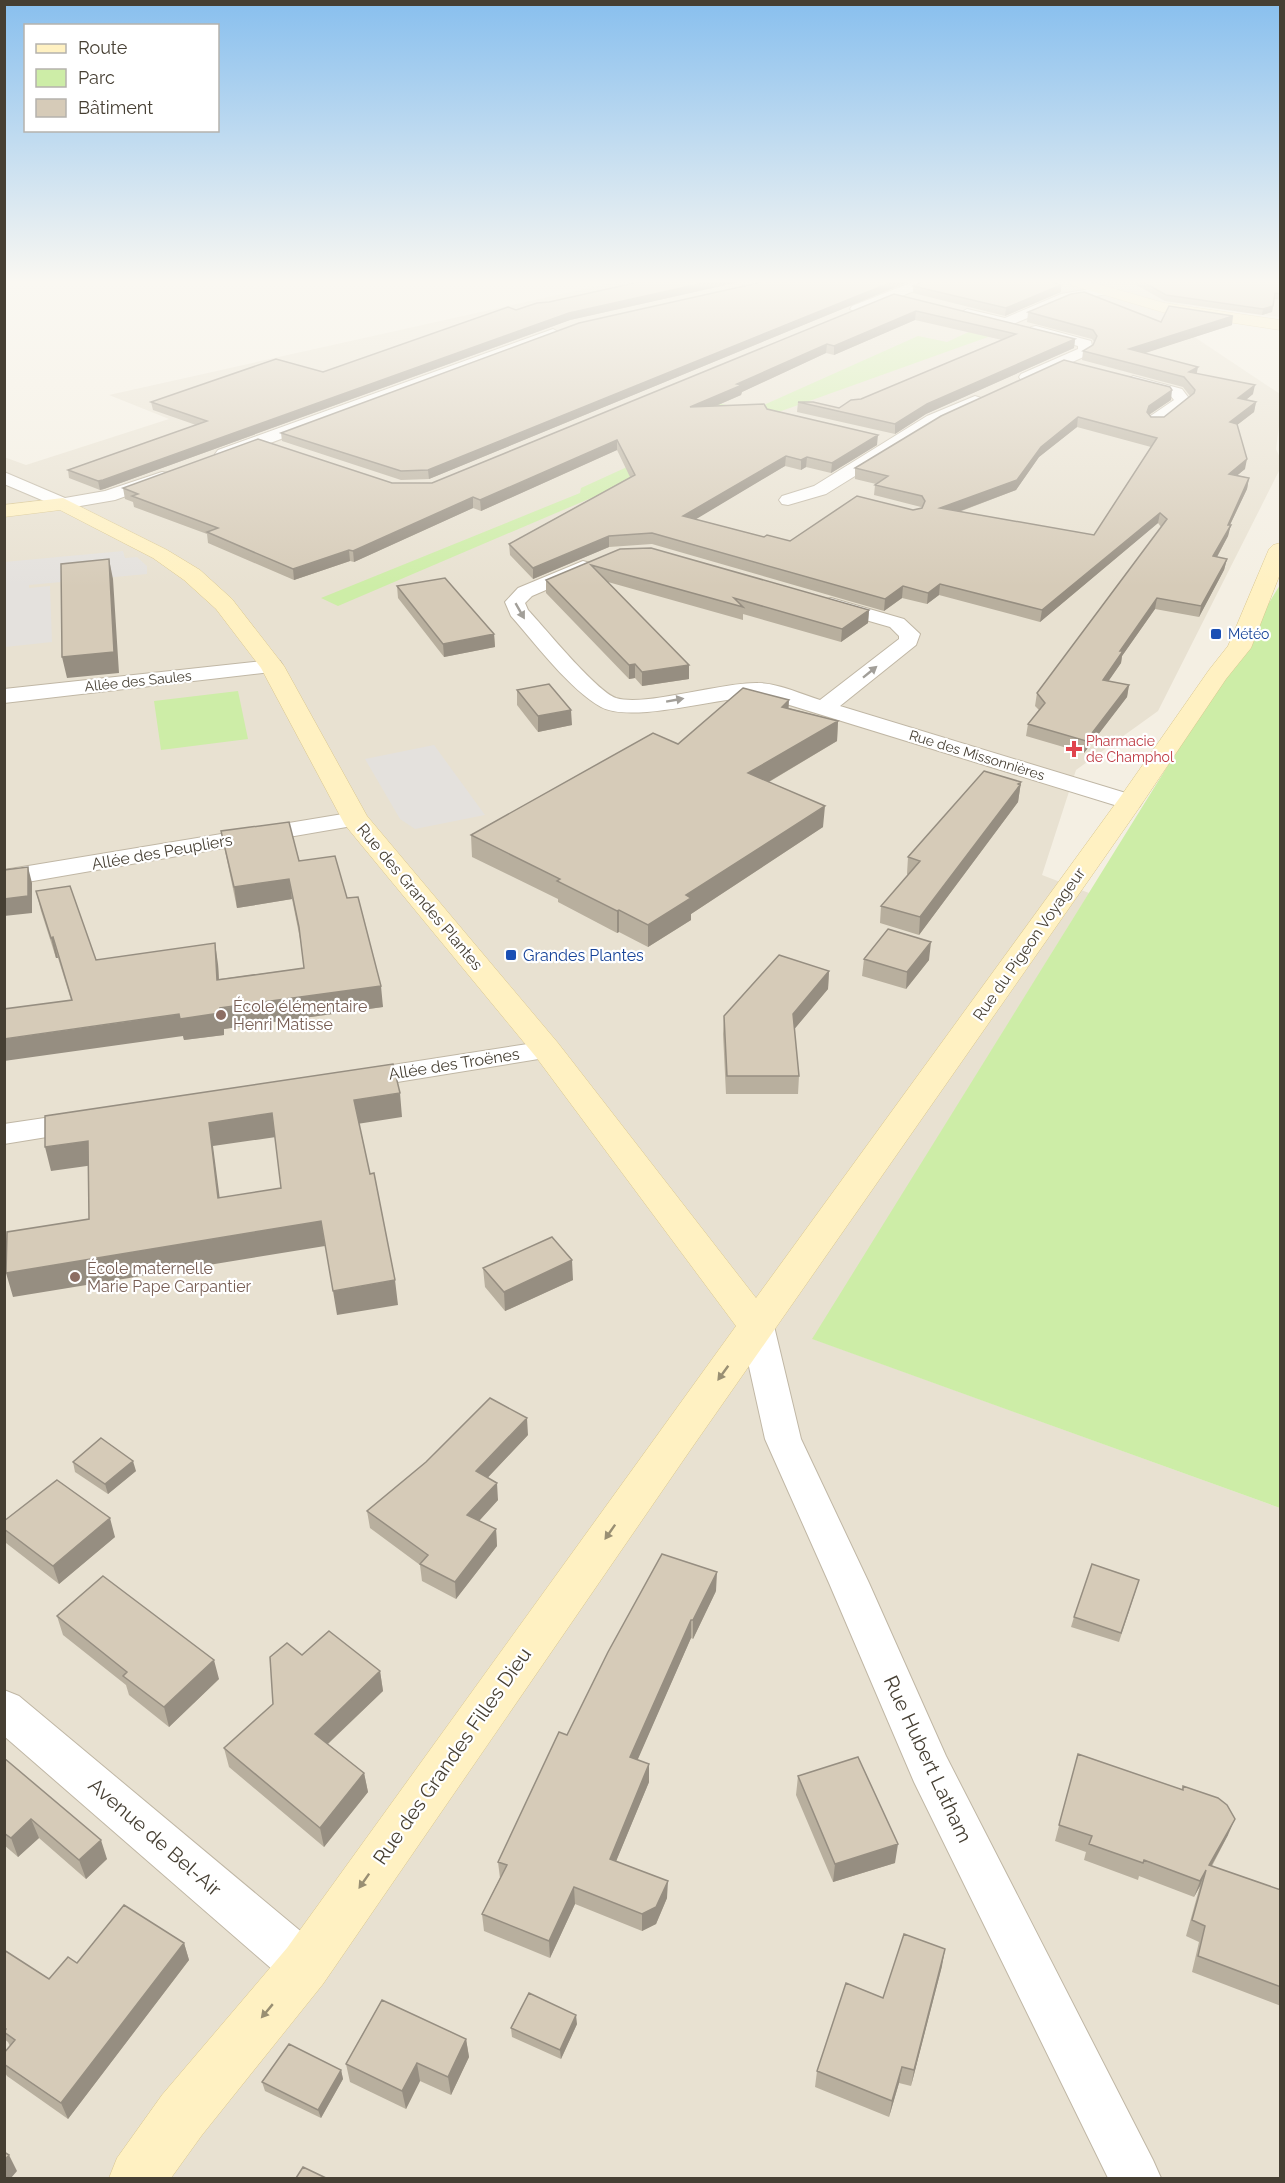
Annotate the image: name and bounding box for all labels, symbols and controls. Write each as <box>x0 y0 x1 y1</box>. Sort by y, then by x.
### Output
legend <box>24 24 219 132</box>
text: Route <box>78 37 128 58</box>
text: Parc <box>78 67 115 88</box>
text: Bâtiment <box>78 97 153 118</box>
one-way arrow <box>515 603 526 619</box>
place label: Météo <box>1228 626 1269 642</box>
marker: Météo <box>1209 627 1223 641</box>
one-way arrow <box>862 665 878 678</box>
street label: Allée des Saules <box>84 667 193 695</box>
one-way arrow <box>665 696 684 705</box>
street label: Rue des Missonnières <box>907 727 1047 783</box>
place label: Pharmacie de Champhol <box>1086 733 1174 765</box>
marker: Pharmacie de Champhol <box>1067 742 1081 756</box>
street label: Rue des Grandes Plantes <box>353 820 487 974</box>
street label: Allée des Peupliers <box>90 830 234 874</box>
street label: Rue du Pigeon Voyageur <box>969 863 1089 1024</box>
place label: Grandes Plantes <box>523 946 644 965</box>
marker: Grandes Plantes <box>504 948 518 962</box>
place label: École élémentaire Henri Matisse <box>233 996 367 1034</box>
marker: École élémentaire Henri Matisse <box>214 1008 228 1022</box>
street label: Allée des Troënes <box>387 1044 521 1084</box>
place label: École maternelle Marie Pape Carpantier <box>87 1258 252 1296</box>
marker: École maternelle Marie Pape Carpantier <box>68 1270 82 1284</box>
one-way arrow <box>717 1366 729 1381</box>
one-way arrow <box>604 1524 616 1540</box>
street label: Rue des Grandes Filles Dieu <box>368 1643 536 1869</box>
street label: Rue Hubert Latham <box>879 1672 977 1846</box>
street label: Avenue de Bel-Air <box>84 1773 226 1901</box>
one-way arrow <box>359 1873 371 1888</box>
one-way arrow <box>261 2003 274 2018</box>

